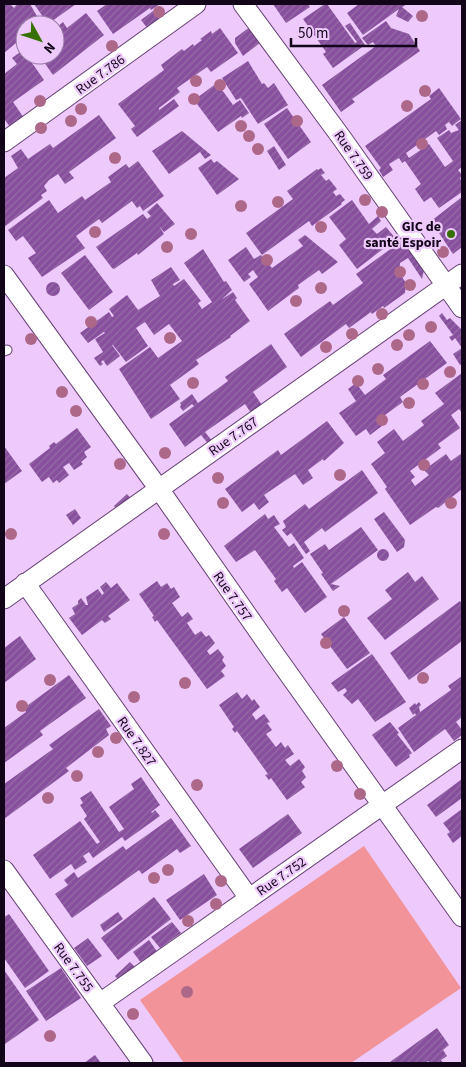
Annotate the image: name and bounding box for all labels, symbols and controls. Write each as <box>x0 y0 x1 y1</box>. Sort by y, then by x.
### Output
north arrow <box>15 15 65 65</box>
scale bar <box>291 15 416 47</box>
text: 50 m <box>298 23 328 44</box>
text: N <box>39 38 60 58</box>
street label: Rue 7.786 <box>72 50 129 100</box>
street label: Rue 7.759 <box>329 127 378 185</box>
place label: GIC de santé Espoir <box>365 217 441 253</box>
marker: GIC de santé Espoir <box>445 228 457 240</box>
street label: Rue 7.767 <box>205 412 263 461</box>
street label: Rue 7.757 <box>208 568 257 626</box>
street label: Rue 7.827 <box>112 713 161 771</box>
street label: Rue 7.752 <box>253 852 311 901</box>
street label: Rue 7.755 <box>48 939 98 996</box>

